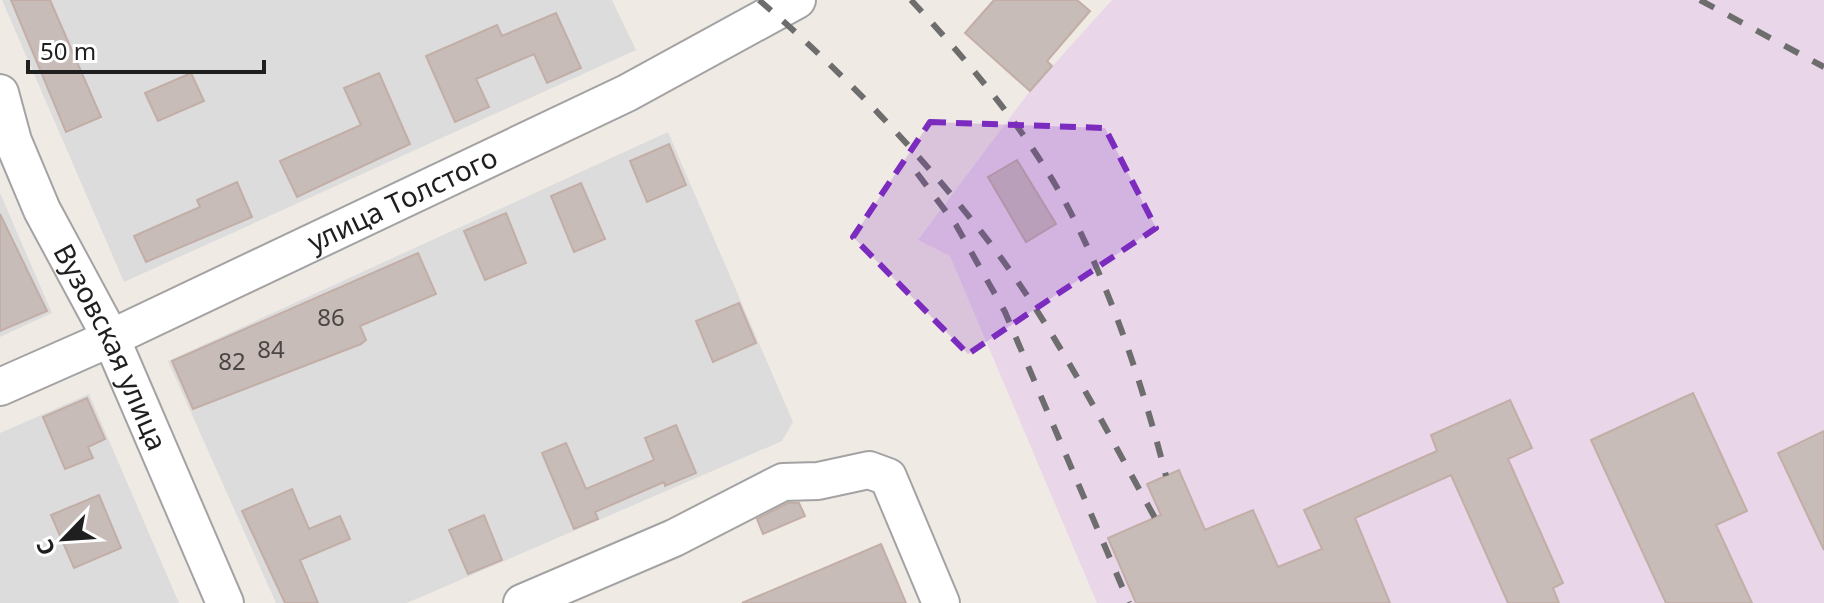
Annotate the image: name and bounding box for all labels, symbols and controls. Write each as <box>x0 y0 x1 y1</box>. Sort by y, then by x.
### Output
scale bar <box>28 24 264 74</box>
text: 50 m <box>40 34 96 67</box>
street label: улица Толстого <box>301 137 503 260</box>
street label: Вузовская улица <box>46 236 177 456</box>
house number: 86 <box>317 300 345 333</box>
house number: 84 <box>257 332 285 365</box>
house number: 82 <box>218 344 246 377</box>
north arrow <box>24 499 104 579</box>
text: С <box>28 535 62 561</box>

